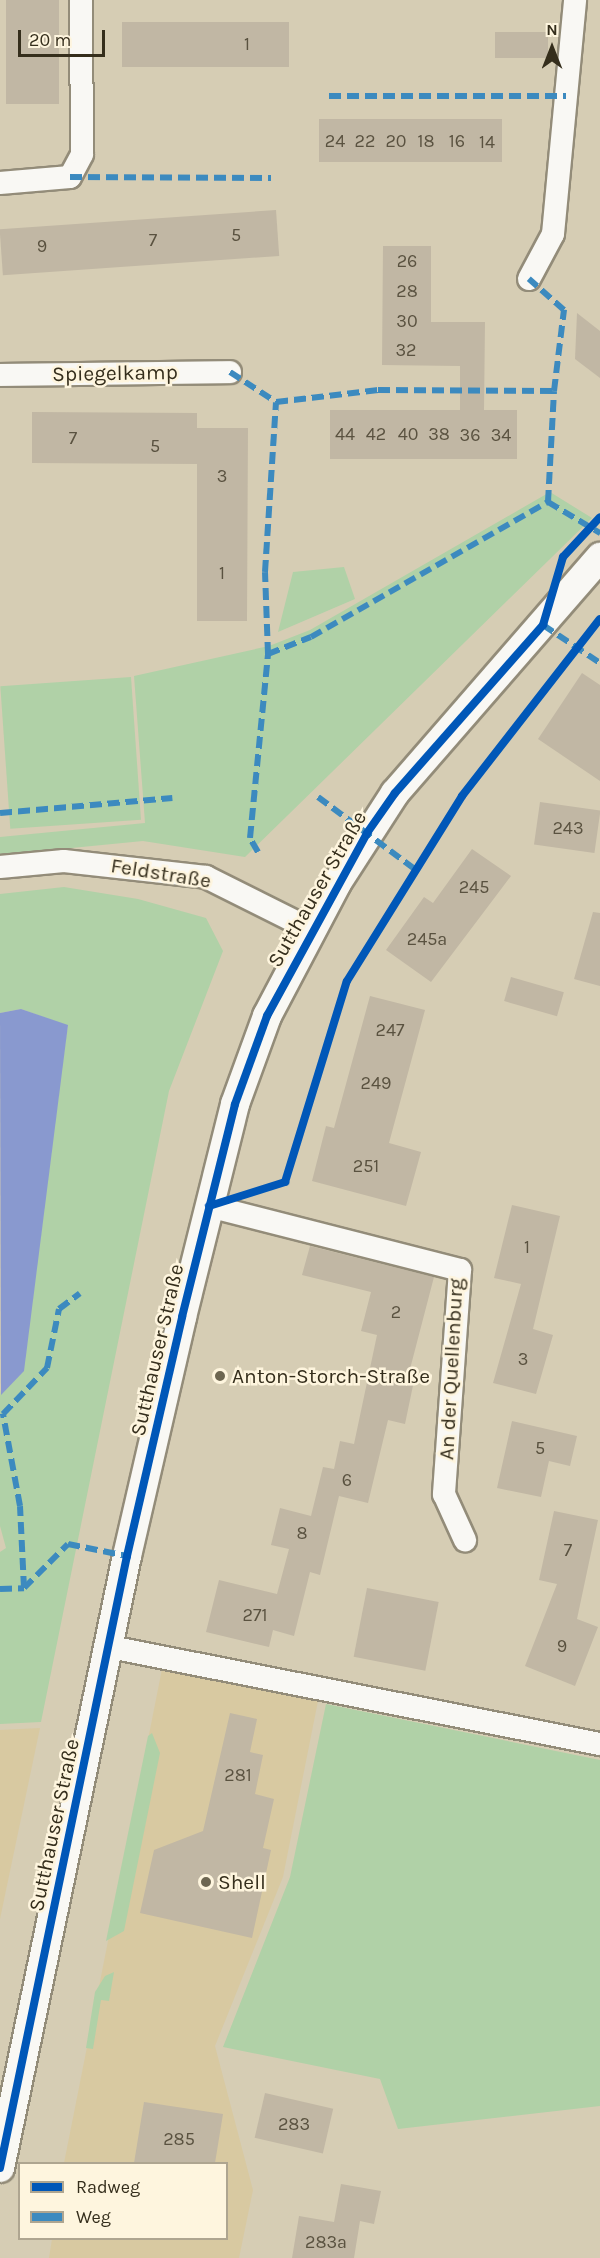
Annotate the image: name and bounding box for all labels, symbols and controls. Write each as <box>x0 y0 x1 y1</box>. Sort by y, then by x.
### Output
scale bar <box>21 18 108 56</box>
north arrow <box>522 18 582 78</box>
text: N <box>546 20 558 39</box>
text: 20 m <box>29 29 71 51</box>
house number: 1 <box>244 33 250 55</box>
house number: 24 <box>325 130 345 152</box>
house number: 22 <box>355 130 375 152</box>
house number: 20 <box>385 130 407 152</box>
house number: 18 <box>417 130 435 152</box>
house number: 16 <box>449 130 465 152</box>
house number: 14 <box>479 131 495 153</box>
house number: 5 <box>231 224 241 246</box>
house number: 7 <box>149 229 157 251</box>
house number: 9 <box>37 235 47 257</box>
house number: 26 <box>397 250 417 272</box>
house number: 28 <box>396 280 418 302</box>
house number: 30 <box>396 310 418 332</box>
house number: 32 <box>395 339 417 361</box>
street label: Spiegelkamp <box>52 359 178 387</box>
house number: 44 <box>335 423 355 445</box>
house number: 42 <box>366 423 386 445</box>
house number: 40 <box>398 423 418 445</box>
house number: 38 <box>428 423 450 445</box>
house number: 36 <box>460 424 480 446</box>
house number: 34 <box>491 424 511 446</box>
house number: 7 <box>69 427 77 449</box>
house number: 5 <box>150 435 160 457</box>
house number: 3 <box>217 465 227 487</box>
house number: 1 <box>219 562 225 584</box>
street label: Sutthauser Straße <box>262 807 372 971</box>
house number: 243 <box>552 817 584 839</box>
street label: Feldstraße <box>109 853 213 893</box>
house number: 245 <box>459 876 489 898</box>
house number: 245a <box>407 928 447 950</box>
house number: 247 <box>376 1019 404 1041</box>
house number: 249 <box>361 1072 391 1094</box>
house number: 251 <box>353 1155 379 1177</box>
house number: 1 <box>524 1236 530 1258</box>
street label: Sutthauser Straße <box>125 1261 189 1439</box>
street label: An der Quellenburg <box>434 1277 468 1461</box>
house number: 2 <box>391 1301 401 1323</box>
house number: 3 <box>518 1348 528 1370</box>
place label: Anton-Storch-Straße <box>232 1363 430 1389</box>
marker: Anton-Storch-Straße <box>213 1369 227 1383</box>
house number: 5 <box>535 1437 545 1459</box>
house number: 6 <box>342 1469 352 1491</box>
house number: 8 <box>296 1522 308 1544</box>
house number: 7 <box>564 1539 572 1561</box>
house number: 271 <box>243 1604 267 1626</box>
house number: 9 <box>557 1635 567 1657</box>
street label: Sutthauser Straße <box>23 1736 85 1914</box>
house number: 281 <box>224 1764 252 1786</box>
place label: Shell <box>218 1869 266 1895</box>
marker: Shell <box>199 1875 213 1889</box>
house number: 283 <box>278 2113 310 2135</box>
house number: 285 <box>163 2128 195 2150</box>
legend <box>18 2162 228 2240</box>
text: Radweg <box>76 2176 140 2198</box>
text: Weg <box>76 2206 111 2228</box>
house number: 283a <box>305 2231 347 2253</box>

